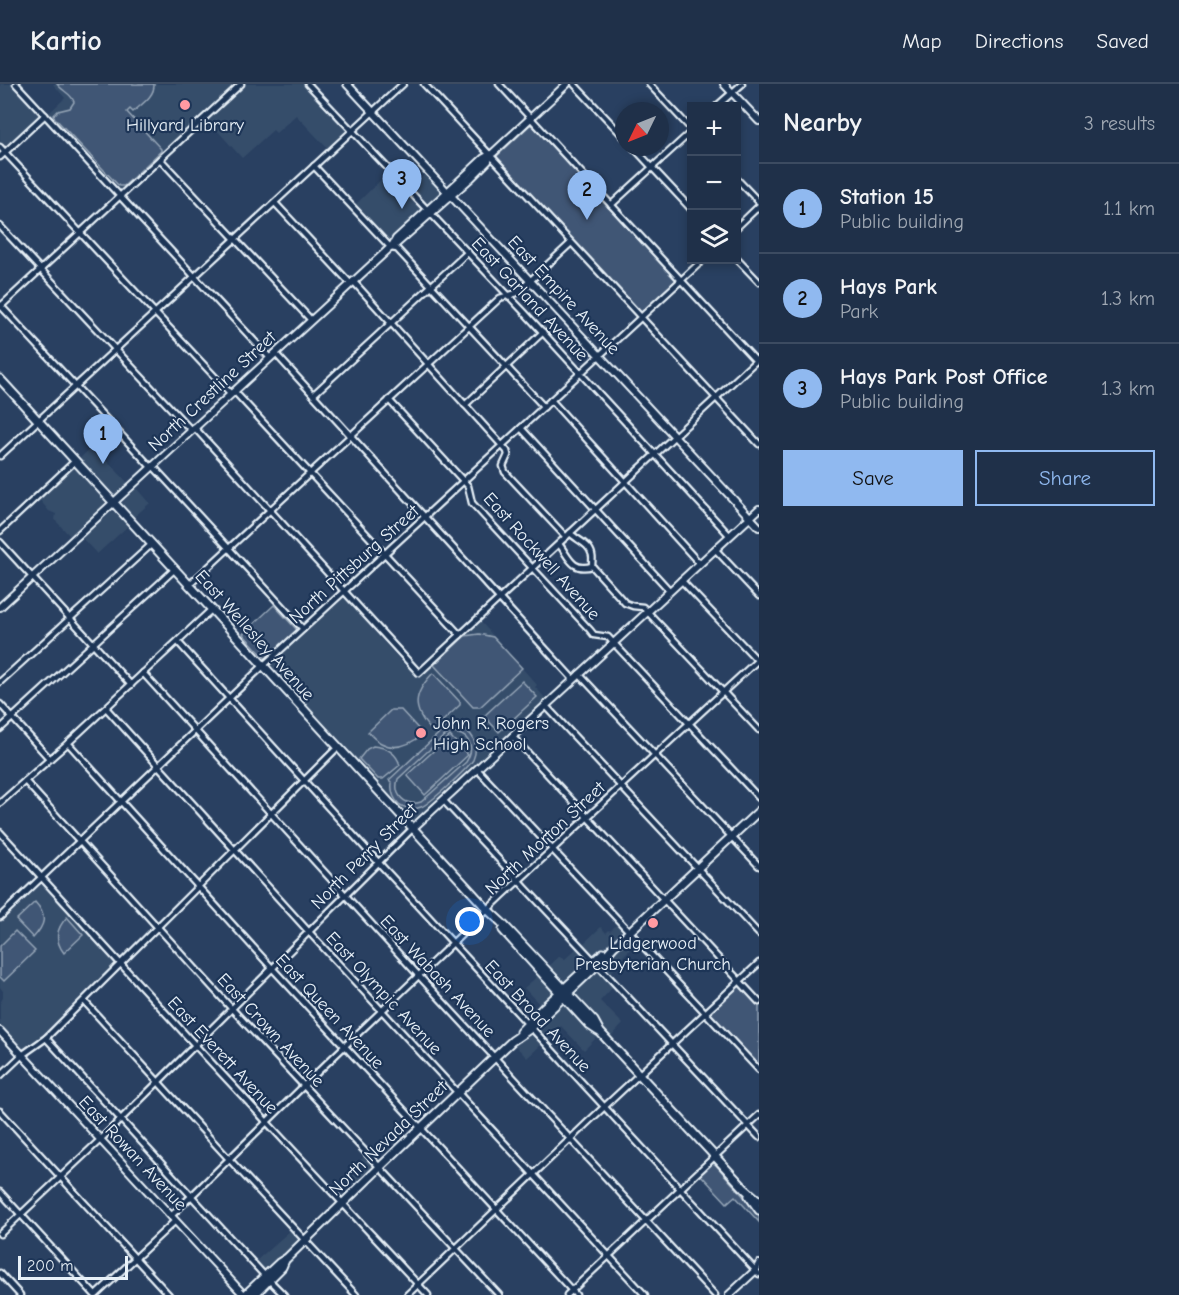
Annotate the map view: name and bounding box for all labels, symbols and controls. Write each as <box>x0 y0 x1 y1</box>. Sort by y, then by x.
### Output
text: Kartio <box>30 25 102 57</box>
text: Map <box>902 29 942 53</box>
text: Directions <box>975 29 1064 53</box>
text: Saved <box>1097 29 1149 53</box>
marker: Hillyard Library <box>178 98 192 112</box>
north arrow <box>615 102 669 156</box>
map controls <box>687 102 741 264</box>
button: + <box>687 102 741 156</box>
text: Nearby <box>783 108 862 138</box>
text: 3 results <box>1084 112 1155 135</box>
place label: Hillyard Library <box>126 115 245 136</box>
button: − <box>687 156 741 210</box>
pin: 3 <box>382 160 422 209</box>
pin: 2 <box>568 170 606 220</box>
text: Station 15 <box>840 184 934 210</box>
text: 1 <box>799 197 806 220</box>
text: 1.1 km <box>1103 197 1155 220</box>
button: layers <box>687 210 741 264</box>
text: Public building <box>840 210 964 233</box>
street label: East Empire Avenue <box>503 232 624 359</box>
street label: East Garland Avenue <box>467 233 592 366</box>
text: Hays Park <box>840 274 937 300</box>
text: 2 <box>798 287 807 310</box>
text: 1.3 km <box>1101 287 1155 310</box>
text: Park <box>840 300 878 323</box>
street label: North Crestline Street <box>144 326 281 456</box>
text: Hays Park Post Office <box>840 364 1047 390</box>
text: 3 <box>798 377 807 400</box>
text: 1.3 km <box>1101 377 1155 400</box>
text: Public building <box>840 390 964 413</box>
pin: 1 <box>84 414 122 464</box>
button: Save <box>783 450 963 506</box>
button: Share <box>975 450 1155 506</box>
street label: East Rockwell Avenue <box>479 488 604 624</box>
street label: North Pittsburg Street <box>285 500 424 628</box>
street label: East Wellesley Avenue <box>190 566 319 705</box>
place label: John R. Rogers High School <box>433 713 549 755</box>
marker: John R. Rogers High School <box>414 726 428 740</box>
street label: North Morton Street <box>481 777 610 899</box>
street label: North Perry Street <box>307 798 422 914</box>
your location <box>455 907 484 936</box>
street label: East Wabash Avenue <box>376 911 500 1042</box>
marker: Lidgerwood Presbyterian Church <box>646 916 660 930</box>
street label: East Olympic Avenue <box>321 928 446 1059</box>
place label: Lidgerwood Presbyterian Church <box>575 933 731 975</box>
street label: East Queen Avenue <box>271 949 388 1073</box>
street label: East Broad Avenue <box>480 956 595 1077</box>
street label: East Crown Avenue <box>213 969 329 1091</box>
street label: East Everett Avenue <box>163 992 282 1118</box>
street label: North Nevada Street <box>325 1076 453 1200</box>
street label: East Rowan Avenue <box>74 1092 191 1215</box>
scale bar <box>18 1253 128 1280</box>
text: 200 m <box>27 1257 73 1275</box>

